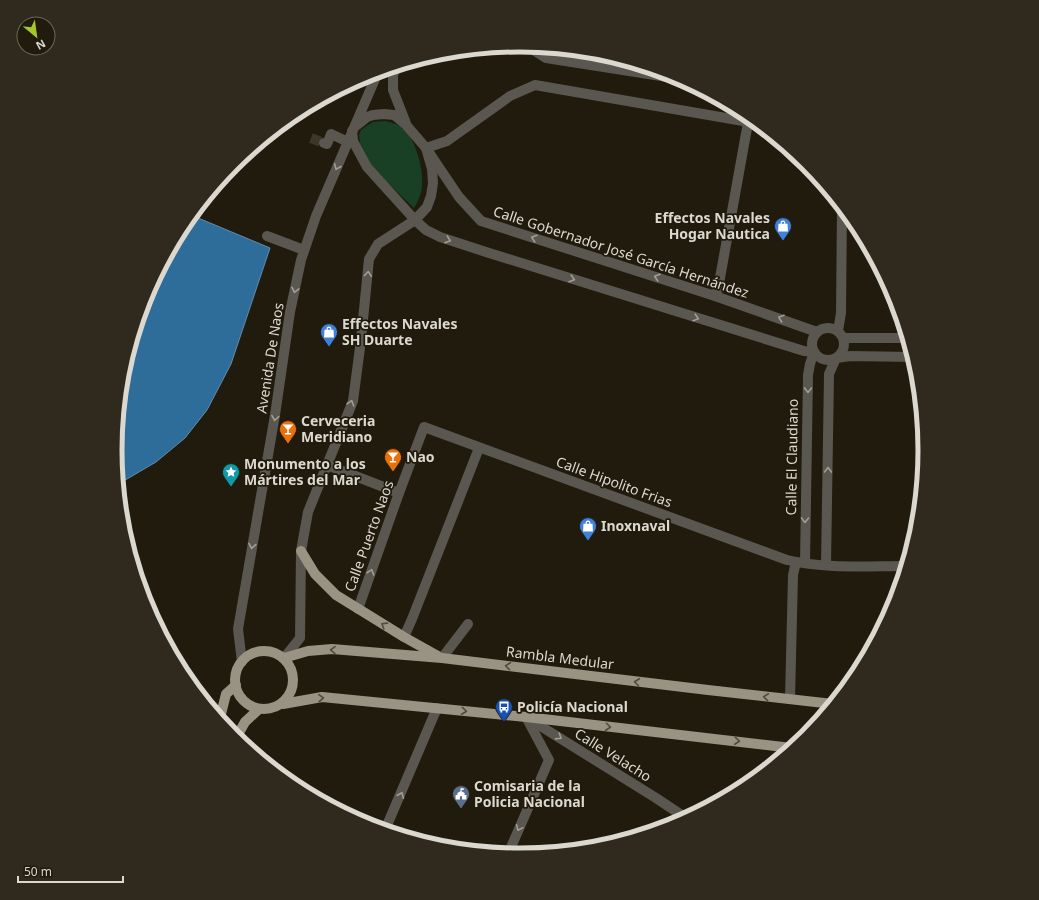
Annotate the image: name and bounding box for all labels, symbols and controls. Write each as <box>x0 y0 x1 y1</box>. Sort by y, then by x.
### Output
north arrow <box>16 16 56 56</box>
text: N <box>34 36 49 54</box>
one-way arrow <box>334 164 342 171</box>
street label: Calle Gobernador José García Hernández <box>491 201 752 302</box>
place label: Effectos Navales Hogar Nautica <box>655 208 770 243</box>
shop icon: Effectos Navales Hogar Nautica <box>773 216 793 241</box>
one-way arrow <box>530 234 537 243</box>
one-way arrow <box>445 235 452 243</box>
one-way arrow <box>363 271 372 277</box>
one-way arrow <box>654 273 661 282</box>
one-way arrow <box>568 274 575 283</box>
one-way arrow <box>291 286 299 293</box>
street label: Avenida De Naos <box>251 301 288 415</box>
one-way arrow <box>693 313 700 321</box>
place label: Effectos Navales SH Duarte <box>342 314 457 349</box>
one-way arrow <box>777 315 784 323</box>
shop icon: Effectos Navales SH Duarte <box>319 322 339 347</box>
one-way arrow <box>803 387 812 393</box>
street label: Calle El Claudiano <box>781 398 802 515</box>
one-way arrow <box>346 399 355 406</box>
place label: Cerveceria Meridiano <box>301 411 375 446</box>
one-way arrow <box>271 415 280 421</box>
bar icon: Cerveceria Meridiano <box>278 419 298 444</box>
bar icon: Nao <box>383 447 403 472</box>
place label: Nao <box>406 447 435 466</box>
street label: Calle Hipolito Frias <box>554 452 675 511</box>
place label: Monumento a los Mártires del Mar <box>244 454 366 489</box>
place icon: Monumento a los Mártires del Mar <box>221 462 241 487</box>
one-way arrow <box>823 467 832 473</box>
street label: Calle Puerto Naos <box>340 477 398 594</box>
shop icon: Inoxnaval <box>578 516 598 541</box>
place label: Inoxnaval <box>601 516 670 535</box>
one-way arrow <box>801 517 809 523</box>
one-way arrow <box>249 543 257 549</box>
one-way arrow <box>367 569 375 576</box>
one-way arrow <box>381 622 388 629</box>
street label: Rambla Medular <box>505 641 615 674</box>
one-way arrow <box>330 646 336 654</box>
one-way arrow <box>505 662 511 671</box>
one-way arrow <box>634 678 640 687</box>
one-way arrow <box>763 692 769 701</box>
one-way arrow <box>318 694 324 703</box>
bus stop icon: Policía Nacional <box>494 697 514 722</box>
place label: Policía Nacional <box>517 697 628 716</box>
one-way arrow <box>461 706 467 715</box>
one-way arrow <box>604 722 611 731</box>
street label: Calle Velacho <box>571 724 655 786</box>
one-way arrow <box>555 733 562 740</box>
one-way arrow <box>734 737 740 746</box>
place label: Comisaria de la Policia Nacional <box>474 776 585 811</box>
public building icon: Comisaria de la Policia Nacional <box>451 784 471 809</box>
one-way arrow <box>396 791 404 799</box>
one-way arrow <box>516 824 524 831</box>
scale bar <box>18 858 123 884</box>
text: 50 m <box>24 863 52 880</box>

